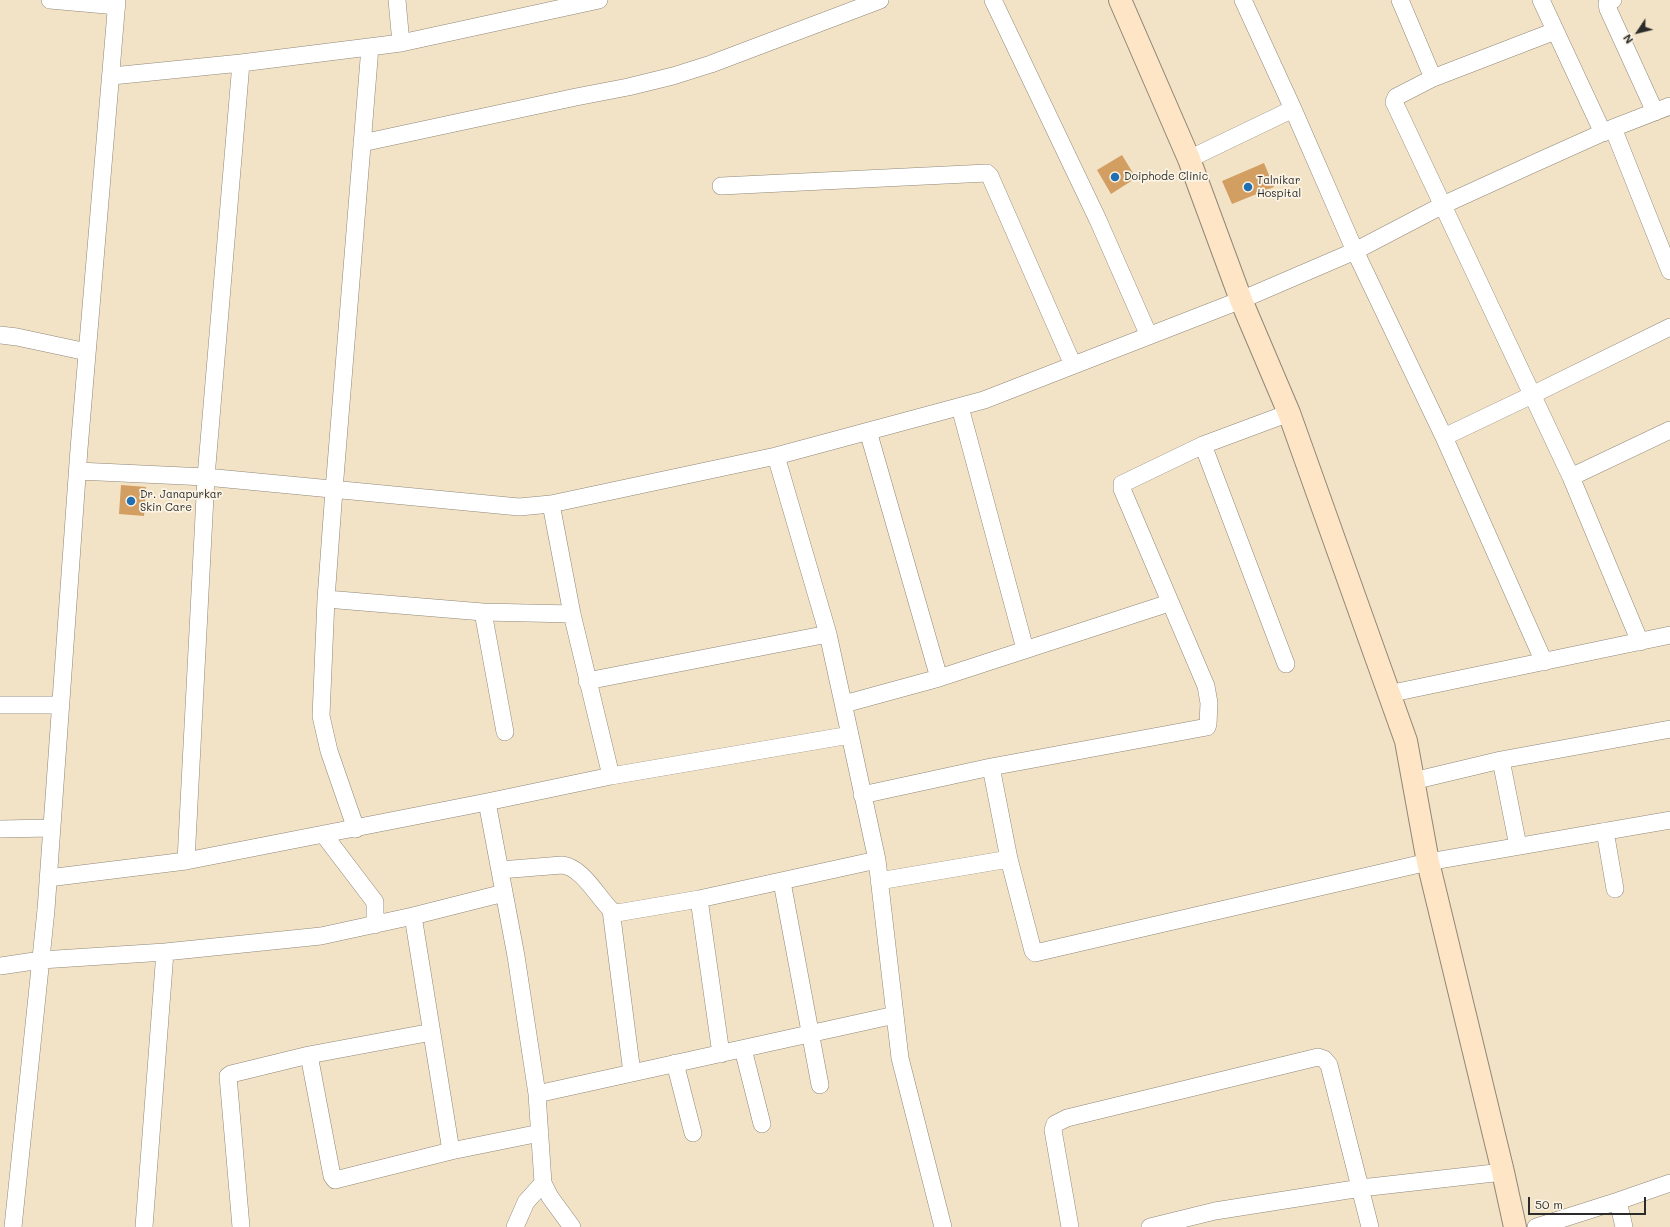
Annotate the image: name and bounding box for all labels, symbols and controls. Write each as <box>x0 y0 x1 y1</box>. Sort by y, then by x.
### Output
north arrow <box>1618 12 1658 52</box>
text: N <box>1619 31 1636 47</box>
place label: Doiphode Clinic <box>1124 170 1208 184</box>
marker: Doiphode Clinic <box>1109 171 1121 183</box>
place label: Talnikar Hospital <box>1257 174 1301 200</box>
marker: Talnikar Hospital <box>1242 181 1254 193</box>
place label: Dr. Janapurkar Skin Care <box>140 488 222 514</box>
marker: Dr. Janapurkar Skin Care <box>125 495 137 507</box>
scale bar <box>1530 1189 1648 1215</box>
text: 50 m <box>1535 1196 1563 1212</box>

